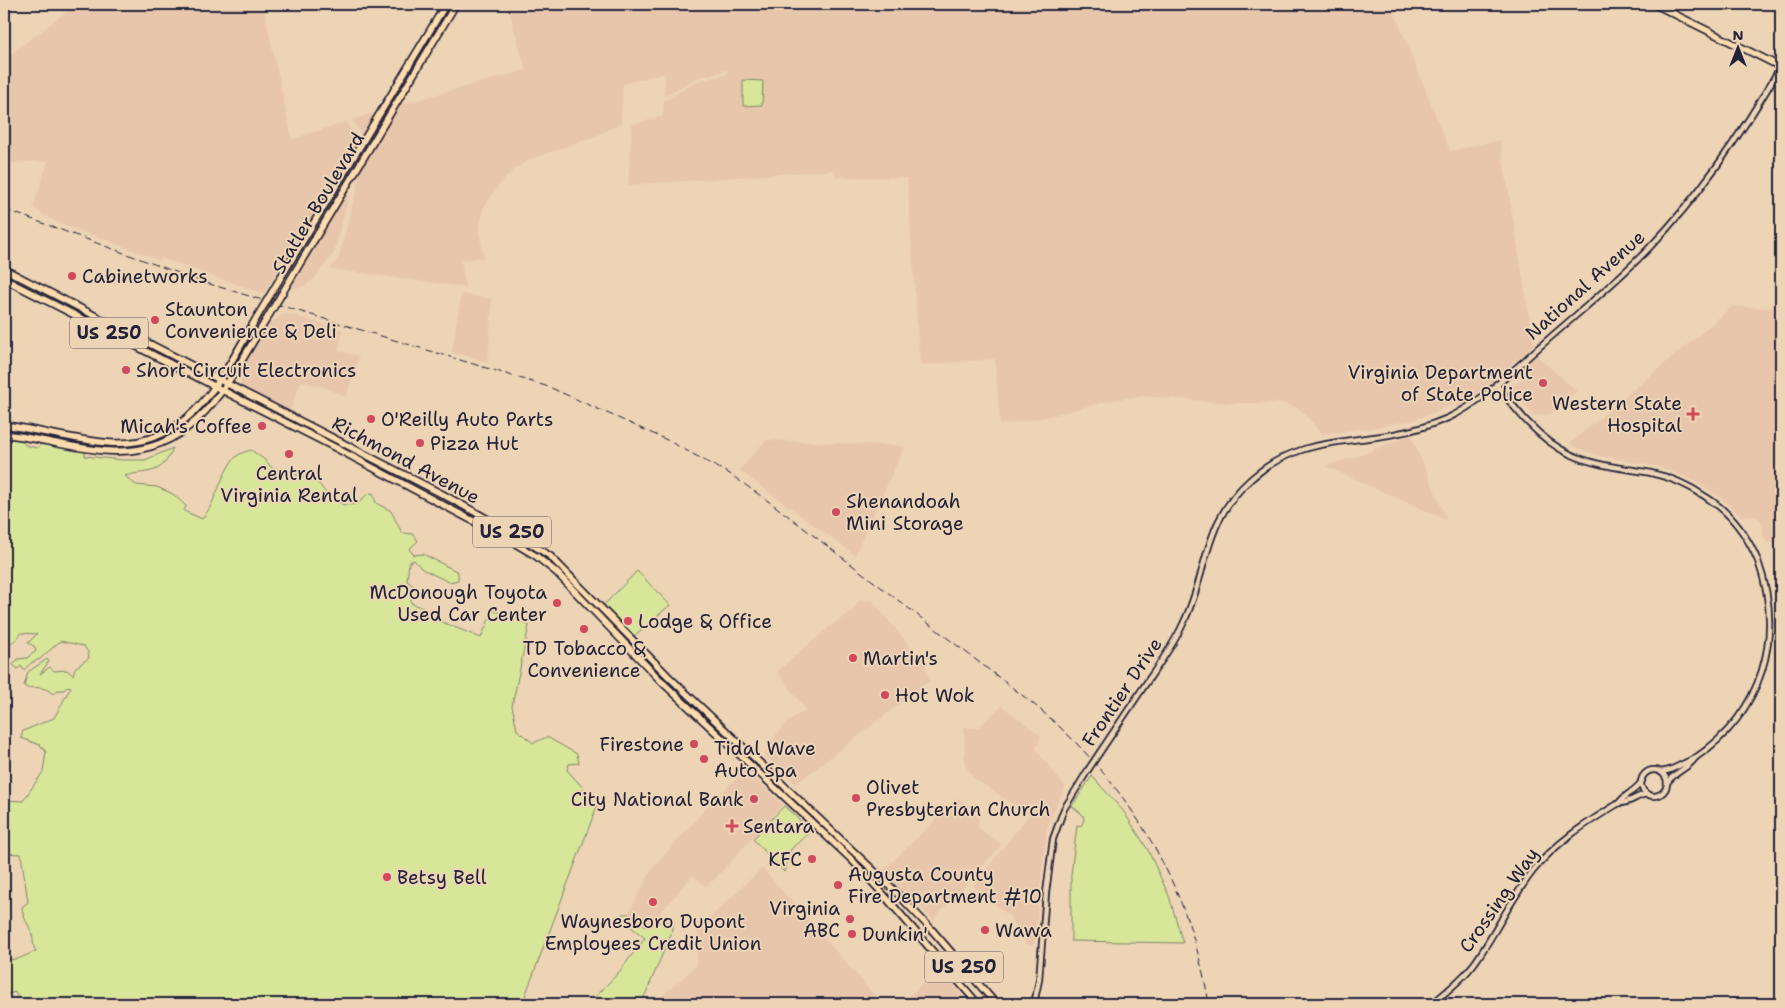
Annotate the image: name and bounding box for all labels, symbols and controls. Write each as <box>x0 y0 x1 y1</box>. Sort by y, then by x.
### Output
north arrow <box>1712 22 1762 72</box>
text: N <box>1732 26 1744 44</box>
street label: Statler Boulevard <box>266 128 370 278</box>
street label: National Avenue <box>1520 225 1650 345</box>
place label: Cabinetworks <box>82 264 208 289</box>
marker: Cabinetworks <box>66 270 78 282</box>
place label: Staunton Convenience & Deli <box>165 297 337 344</box>
marker: Staunton Convenience & Deli <box>149 314 161 326</box>
road number: US 250 <box>70 317 148 348</box>
place label: Short Circuit Electronics <box>136 358 356 383</box>
place label: Virginia Department of State Police <box>1347 360 1533 407</box>
marker: Short Circuit Electronics <box>120 364 132 376</box>
marker: Virginia Department of State Police <box>1537 377 1549 389</box>
place label: Western State Hospital <box>1552 391 1682 438</box>
place label: O'Reilly Auto Parts <box>381 407 553 432</box>
marker: Western State Hospital <box>1686 407 1700 421</box>
street label: Richmond Avenue <box>328 410 484 510</box>
marker: O'Reilly Auto Parts <box>365 413 377 425</box>
place label: Micah's Coffee <box>120 414 252 439</box>
marker: Micah's Coffee <box>256 420 268 432</box>
place label: Pizza Hut <box>430 431 519 456</box>
marker: Pizza Hut <box>414 437 426 449</box>
marker: Central Virginia Rental <box>283 448 295 460</box>
place label: Central Virginia Rental <box>220 461 358 508</box>
place label: Shenandoah Mini Storage <box>846 489 964 536</box>
marker: Shenandoah Mini Storage <box>830 506 842 518</box>
road number: US 250 <box>473 516 551 548</box>
place label: McDonough Toyota Used Car Center <box>369 580 547 627</box>
marker: McDonough Toyota Used Car Center <box>551 597 563 609</box>
place label: Lodge & Office <box>638 609 772 634</box>
marker: Lodge & Office <box>622 615 634 627</box>
marker: TD Tobacco & Convenience <box>578 623 590 635</box>
street label: Frontier Drive <box>1076 633 1168 751</box>
place label: TD Tobacco & Convenience <box>523 636 646 683</box>
place label: Martin's <box>863 646 938 671</box>
marker: Martin's <box>847 652 859 664</box>
place label: Hot Wok <box>895 683 975 708</box>
marker: Hot Wok <box>879 689 891 701</box>
place label: Firestone <box>600 732 684 757</box>
place label: Tidal Wave Auto Spa <box>714 736 816 783</box>
marker: Firestone <box>688 738 700 750</box>
marker: Tidal Wave Auto Spa <box>698 753 710 765</box>
place label: Olivet Presbyterian Church <box>866 775 1050 822</box>
place label: City National Bank <box>571 787 744 812</box>
marker: Olivet Presbyterian Church <box>850 792 862 804</box>
marker: City National Bank <box>748 793 760 805</box>
place label: Sentara <box>743 814 814 839</box>
marker: Sentara <box>725 819 739 833</box>
street label: Crossing Way <box>1454 843 1544 957</box>
place label: KFC <box>768 847 802 872</box>
marker: KFC <box>806 853 818 865</box>
place label: Augusta County Fire Department #10 <box>848 862 1042 909</box>
place label: Betsy Bell <box>397 865 487 890</box>
marker: Betsy Bell <box>381 871 393 883</box>
marker: Augusta County Fire Department #10 <box>832 879 844 891</box>
marker: Waynesboro Dupont Employees Credit Union <box>647 896 659 908</box>
place label: Virginia ABC <box>769 896 840 943</box>
place label: Waynesboro Dupont Employees Credit Union <box>545 909 761 956</box>
marker: Virginia ABC <box>844 913 856 925</box>
place label: Wawa <box>995 918 1052 943</box>
place label: Dunkin' <box>862 922 928 947</box>
marker: Wawa <box>979 924 991 936</box>
marker: Dunkin' <box>846 928 858 940</box>
road number: US 250 <box>925 952 1003 982</box>

